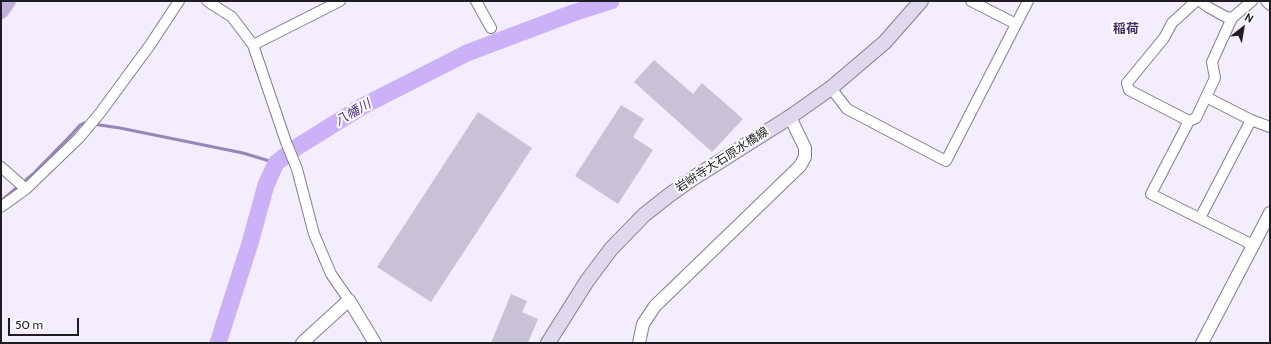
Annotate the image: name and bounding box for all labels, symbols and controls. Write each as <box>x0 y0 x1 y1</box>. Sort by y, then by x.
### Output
north arrow <box>1223 8 1263 48</box>
text: N <box>1242 10 1256 26</box>
district label: 稲荷 <box>1113 21 1139 37</box>
water label: 八幡川 <box>332 96 374 130</box>
street label: 岩峅寺大石原水橋線 <box>673 125 771 195</box>
scale bar <box>10 310 81 336</box>
text: 50 m <box>15 317 43 332</box>

